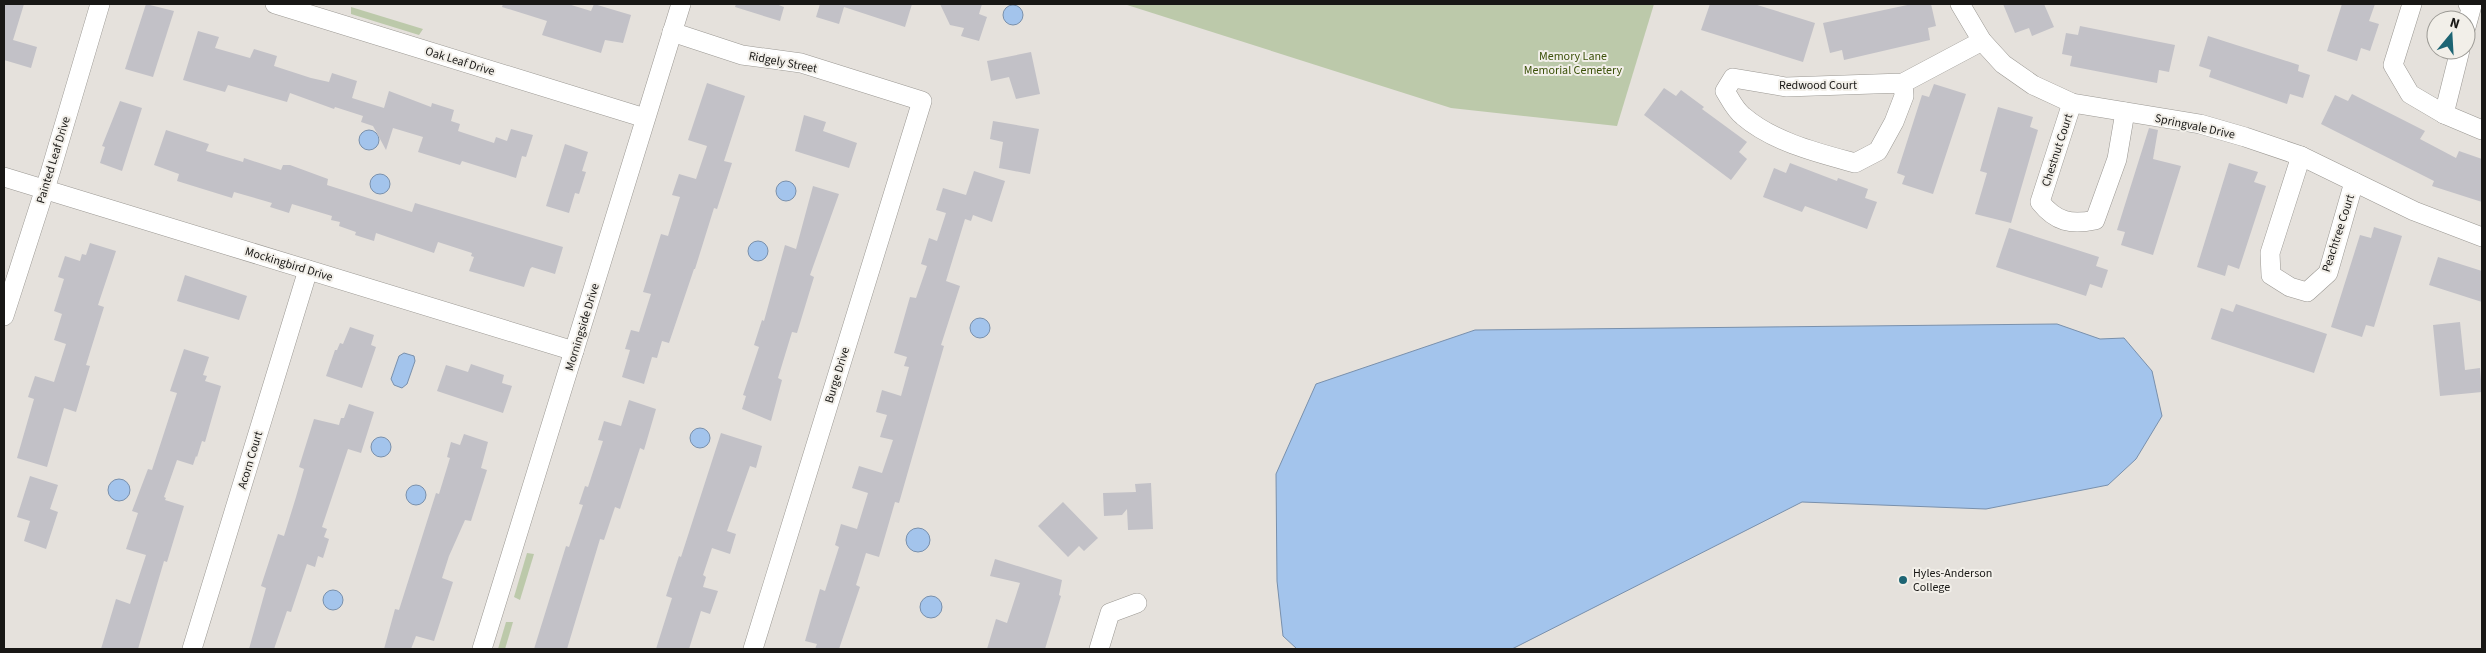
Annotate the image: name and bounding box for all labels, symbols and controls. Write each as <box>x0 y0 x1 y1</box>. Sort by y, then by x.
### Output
north arrow <box>2426 10 2476 60</box>
text: N <box>2447 13 2462 35</box>
street label: Oak Leaf Drive <box>423 43 497 80</box>
street label: Ridgely Street <box>747 48 819 77</box>
park label: Memory Lane Memorial Cemetery <box>1524 48 1623 79</box>
street label: Redwood Court <box>1779 77 1857 94</box>
street label: Springvale Drive <box>2153 110 2237 143</box>
street label: Chestnut Court <box>2038 111 2077 189</box>
street label: Painted Leaf Drive <box>32 114 75 206</box>
street label: Peachtree Court <box>2318 192 2359 274</box>
street label: Mockingbird Drive <box>243 243 335 286</box>
street label: Morningside Drive <box>561 281 604 373</box>
street label: Burge Drive <box>821 345 854 405</box>
street label: Acorn Court <box>234 429 267 491</box>
place label: Hyles-Anderson College <box>1913 565 1992 596</box>
marker: Hyles-Anderson College <box>1897 574 1909 586</box>

